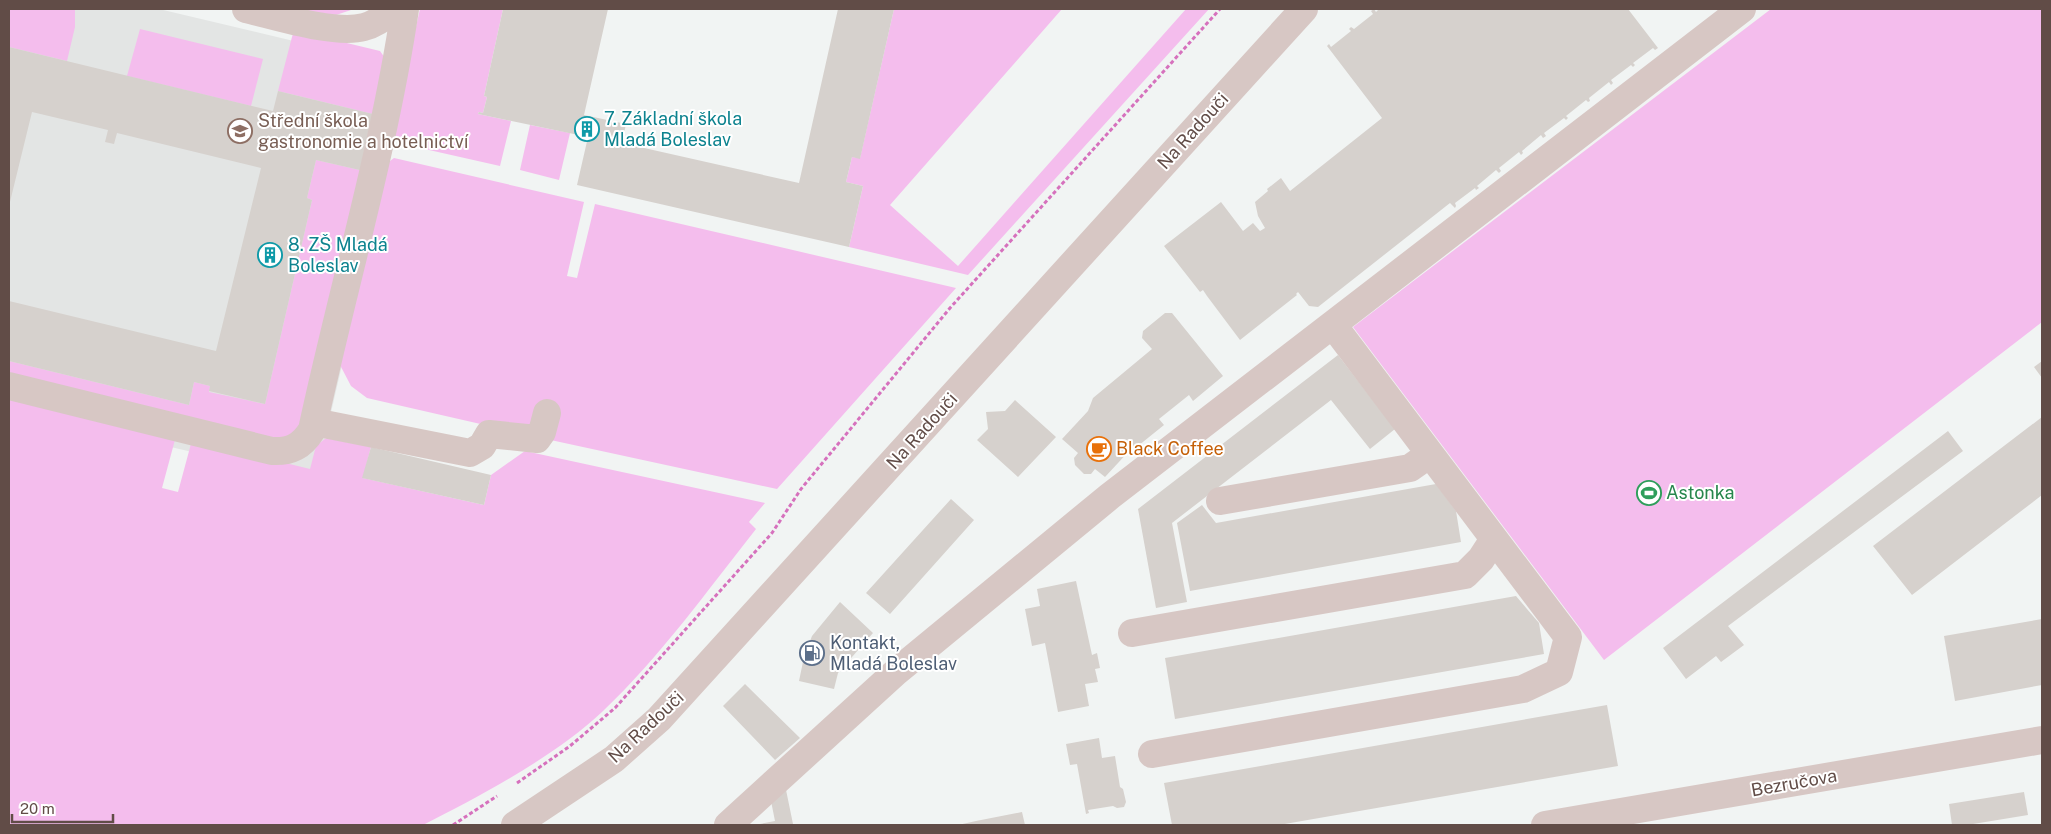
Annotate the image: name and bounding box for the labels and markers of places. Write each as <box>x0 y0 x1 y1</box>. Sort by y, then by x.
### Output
place label: 7. Základní škola Mladá Boleslav <box>604 108 742 150</box>
place label: Střední škola gastronomie a hotelnictví <box>258 110 469 152</box>
building icon: 7. Základní škola Mladá Boleslav <box>574 116 600 142</box>
school or university icon: Střední škola gastronomie a hotelnictví <box>227 118 253 144</box>
place label: 8. ZŠ Mladá Boleslav <box>288 234 388 276</box>
building icon: 8. ZŠ Mladá Boleslav <box>257 242 283 268</box>
cafe icon: Black Coffee <box>1086 436 1112 462</box>
place label: Black Coffee <box>1116 438 1224 459</box>
sports icon: Astonka <box>1636 480 1662 506</box>
place label: Astonka <box>1666 482 1735 503</box>
place label: Kontakt, Mladá Boleslav <box>830 632 957 674</box>
fuel station icon: Kontakt, Mladá Boleslav <box>799 640 825 666</box>

